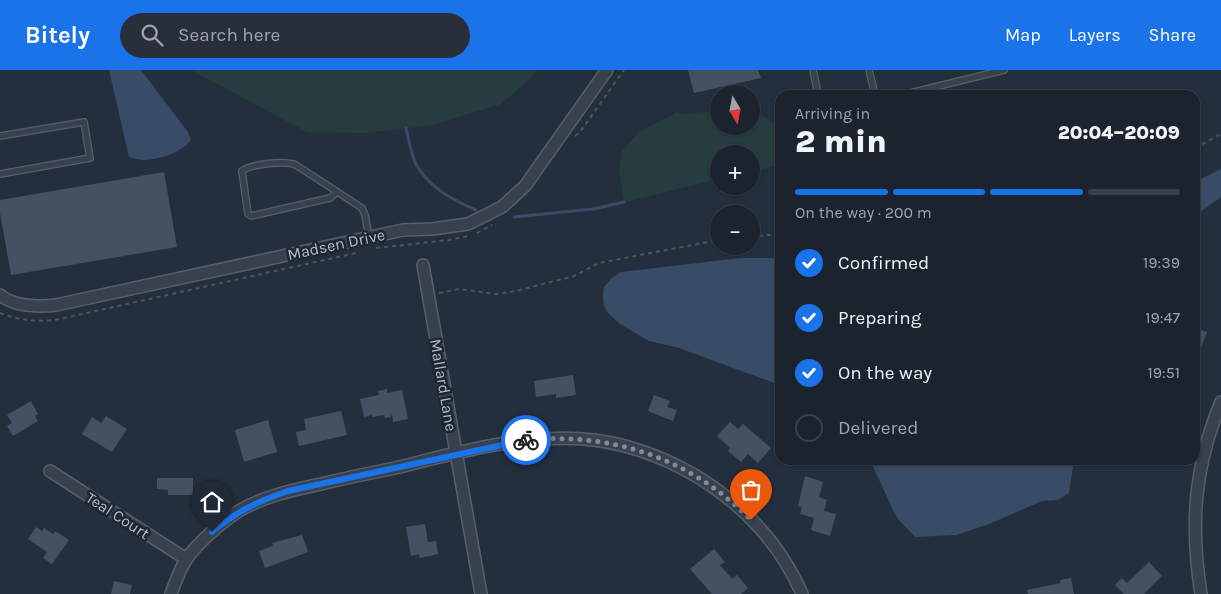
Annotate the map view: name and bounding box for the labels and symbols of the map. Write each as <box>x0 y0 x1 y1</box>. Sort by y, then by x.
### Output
north arrow <box>710 85 760 135</box>
street label: Madsen Drive <box>286 225 387 264</box>
street label: Mallard Lane <box>426 337 461 433</box>
courier <box>501 415 551 465</box>
pin <box>730 469 772 520</box>
pin <box>191 481 233 532</box>
street label: Teal Court <box>82 488 153 543</box>

